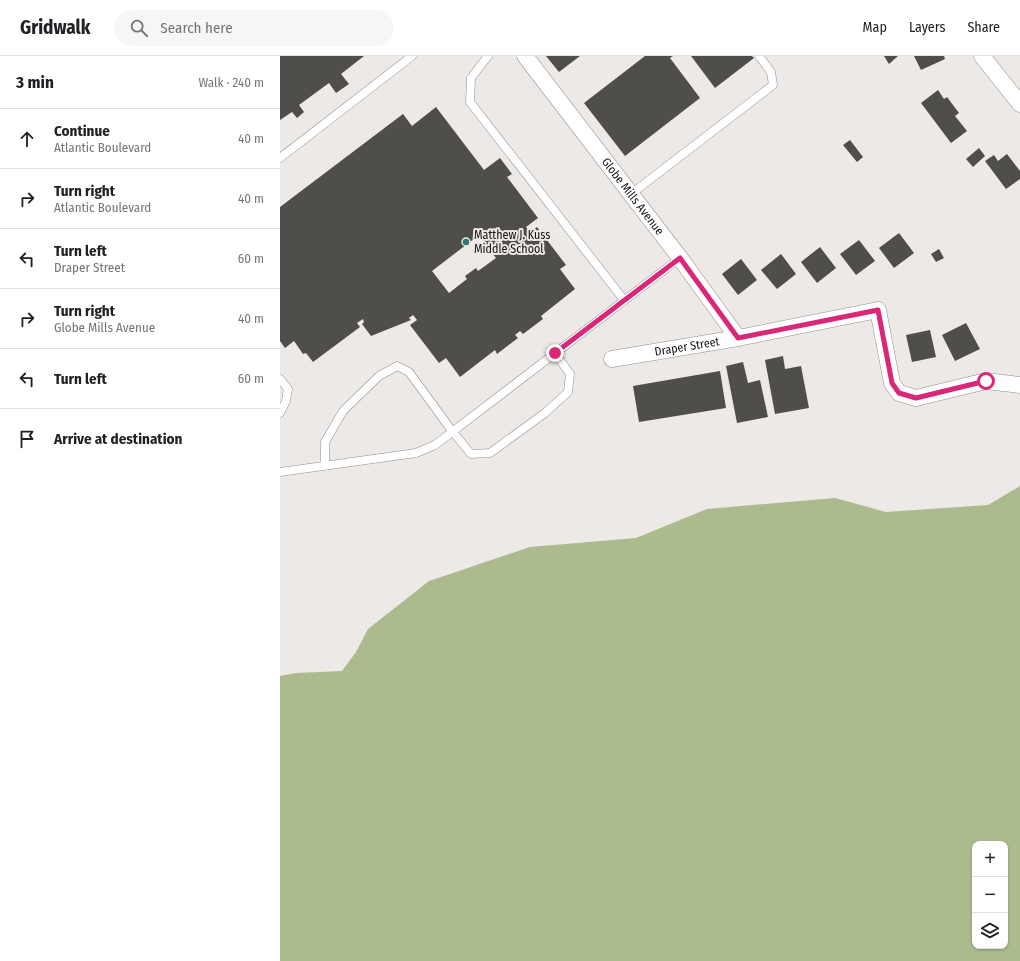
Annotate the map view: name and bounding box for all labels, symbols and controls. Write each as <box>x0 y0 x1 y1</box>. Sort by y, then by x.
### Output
search box <box>114 10 394 46</box>
text: Gridwalk <box>20 16 90 39</box>
icon: search <box>128 17 150 39</box>
text: Search here <box>160 19 233 37</box>
text: Map <box>863 19 887 36</box>
text: Layers <box>909 19 945 36</box>
text: Share <box>967 19 1000 36</box>
text: 3 min <box>16 72 54 93</box>
text: Walk · 240 m <box>198 75 264 90</box>
text: Continue <box>54 122 110 140</box>
icon: ahead <box>16 128 38 150</box>
text: 40 m <box>238 131 264 146</box>
text: Atlantic Boulevard <box>54 140 151 155</box>
street label: Globe Mills Avenue <box>599 155 667 238</box>
text: Turn right <box>54 182 115 200</box>
icon: right <box>16 188 38 210</box>
text: 40 m <box>238 191 264 206</box>
text: Atlantic Boulevard <box>54 200 151 215</box>
place label: Matthew J. Kuss Middle School <box>474 228 550 256</box>
marker: Matthew J. Kuss Middle School <box>461 237 471 247</box>
text: Turn left <box>54 242 107 260</box>
icon: left <box>16 248 38 270</box>
text: 60 m <box>238 251 264 266</box>
text: Draper Street <box>54 260 125 275</box>
text: Turn right <box>54 302 115 320</box>
icon: right <box>16 308 38 330</box>
text: 40 m <box>238 311 264 326</box>
text: Globe Mills Avenue <box>54 320 155 335</box>
street label: Draper Street <box>653 334 721 359</box>
route end <box>546 344 564 362</box>
icon: left <box>16 368 38 390</box>
text: Turn left <box>54 370 107 388</box>
text: 60 m <box>238 371 264 386</box>
route start <box>977 372 995 390</box>
icon: arrive <box>16 428 38 450</box>
text: Arrive at destination <box>54 430 182 448</box>
map controls <box>972 841 1008 949</box>
button: + <box>972 841 1008 877</box>
button: − <box>972 877 1008 913</box>
button: layers <box>972 913 1008 949</box>

